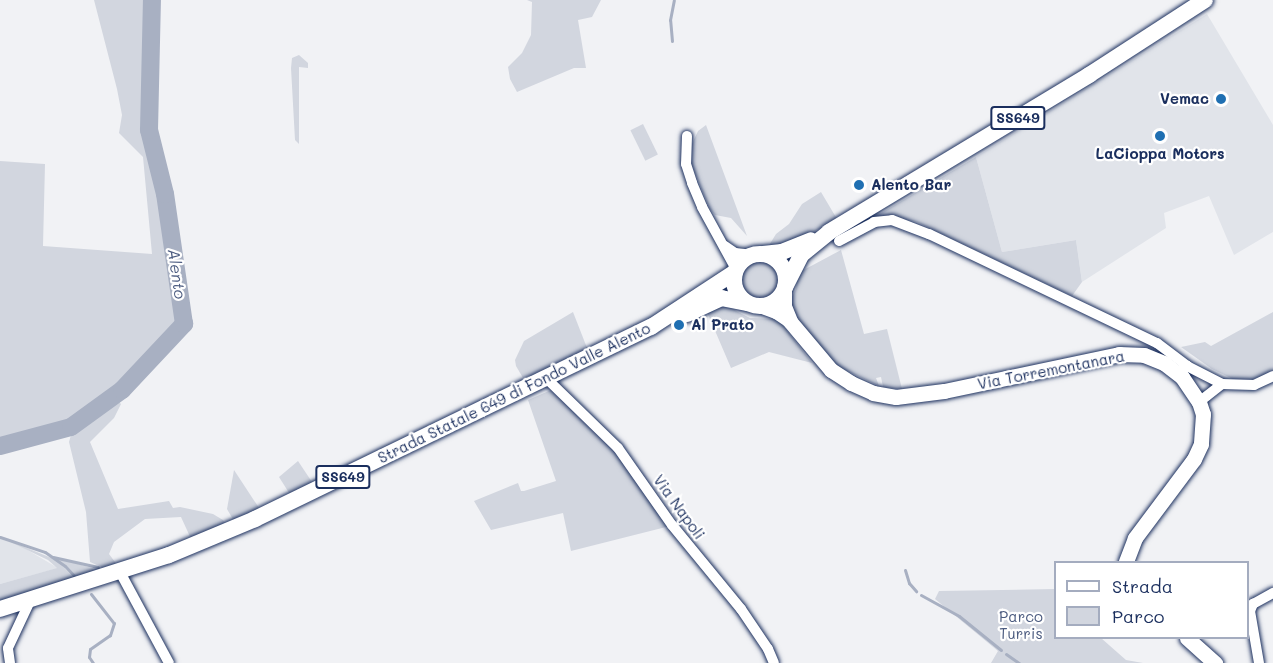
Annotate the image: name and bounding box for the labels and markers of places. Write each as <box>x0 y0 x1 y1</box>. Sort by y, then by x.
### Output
place label: Vemac <box>1160 90 1209 108</box>
marker: Vemac <box>1214 92 1228 106</box>
marker: LaCioppa Motors <box>1153 129 1167 143</box>
place label: LaCioppa Motors <box>1095 145 1225 163</box>
place label: Alento Bar <box>871 176 951 194</box>
marker: Alento Bar <box>852 178 866 192</box>
place label: Al Prato <box>691 316 754 334</box>
marker: Al Prato <box>672 318 686 332</box>

